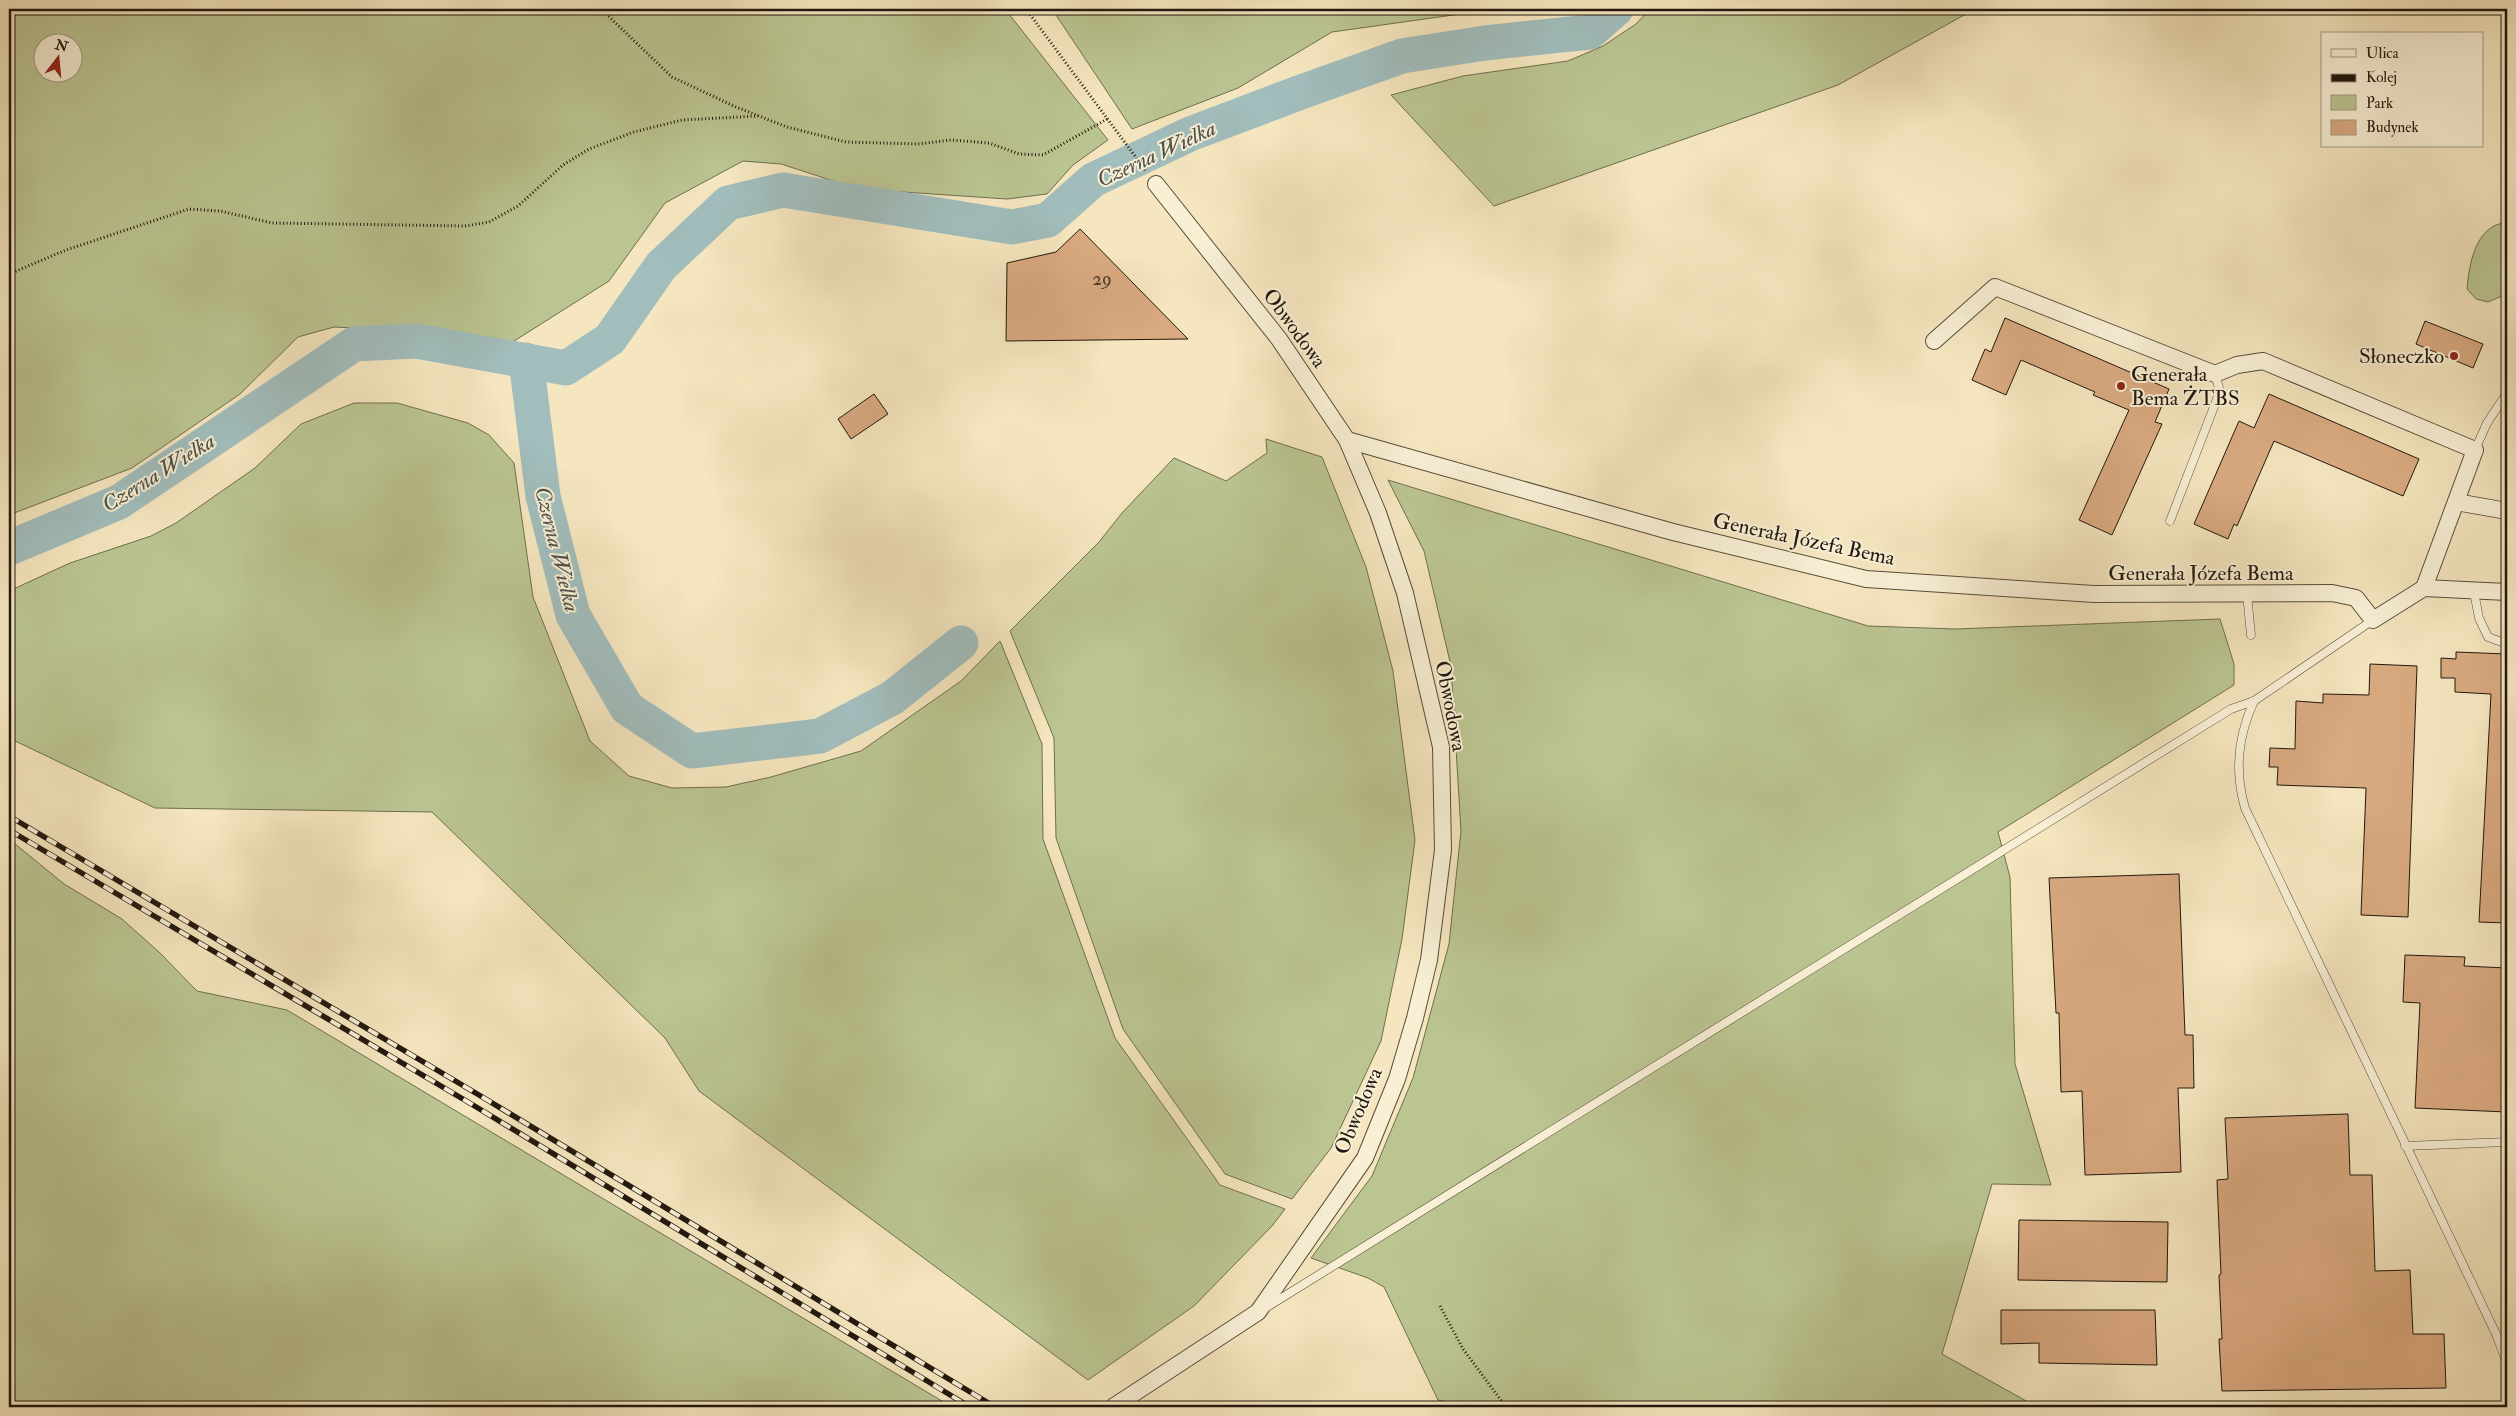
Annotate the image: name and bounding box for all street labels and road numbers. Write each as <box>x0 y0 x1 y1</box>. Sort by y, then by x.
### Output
street label: Obwodowa <box>1257 283 1333 374</box>
street label: Generała Józefa Bema <box>1710 507 1898 572</box>
street label: Generała Józefa Bema <box>2108 560 2294 587</box>
street label: Obwodowa <box>1428 658 1473 754</box>
street label: Obwodowa <box>1328 1063 1389 1159</box>

